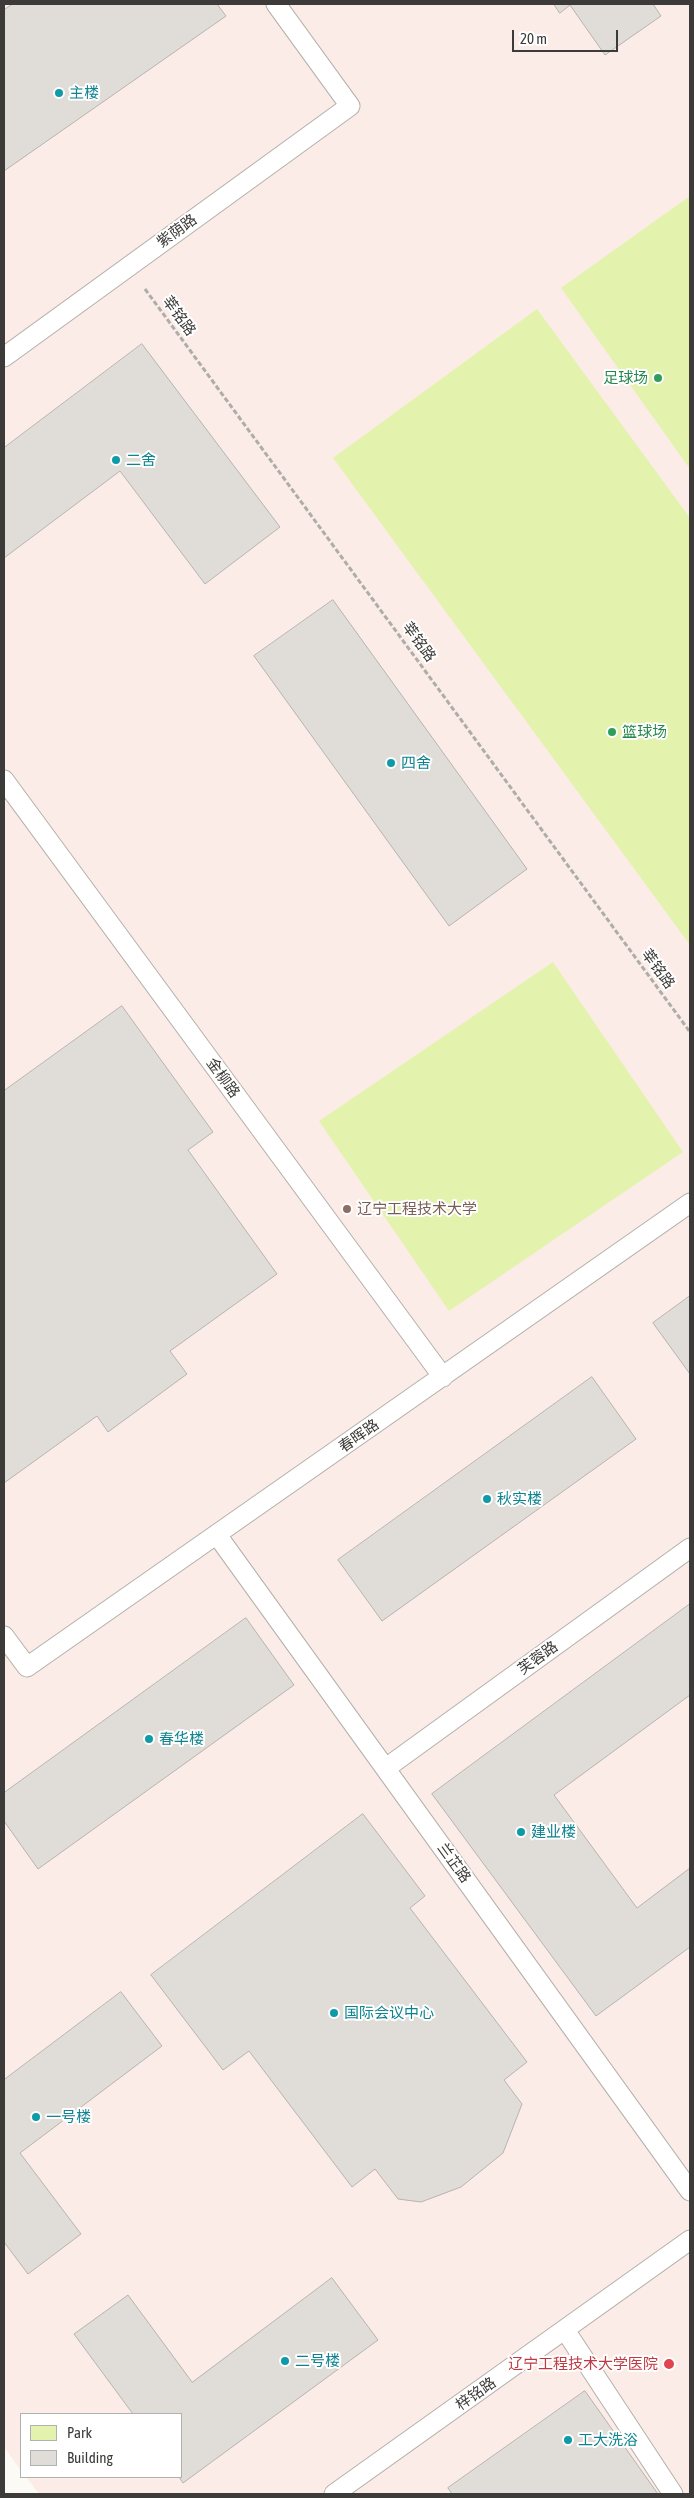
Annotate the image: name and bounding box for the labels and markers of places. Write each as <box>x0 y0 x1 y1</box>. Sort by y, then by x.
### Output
place label: 主楼 <box>69 84 99 102</box>
marker: 主楼 <box>53 87 65 99</box>
place label: 足球场 <box>603 369 648 387</box>
marker: 足球场 <box>652 372 664 384</box>
place label: 二舍 <box>126 451 156 469</box>
marker: 二舍 <box>110 454 122 466</box>
place label: 篮球场 <box>622 723 667 741</box>
marker: 篮球场 <box>606 726 618 738</box>
place label: 四舍 <box>401 754 431 772</box>
marker: 四舍 <box>385 757 397 769</box>
place label: 辽宁工程技术大学 <box>357 1200 477 1218</box>
marker: 辽宁工程技术大学 <box>341 1203 353 1215</box>
place label: 秋实楼 <box>497 1490 542 1508</box>
marker: 秋实楼 <box>481 1493 493 1505</box>
place label: 春华楼 <box>159 1730 204 1748</box>
marker: 春华楼 <box>143 1733 155 1745</box>
place label: 建业楼 <box>531 1823 576 1841</box>
marker: 建业楼 <box>515 1826 527 1838</box>
place label: 国际会议中心 <box>344 2004 434 2022</box>
marker: 国际会议中心 <box>328 2007 340 2019</box>
place label: 一号楼 <box>46 2108 91 2126</box>
marker: 一号楼 <box>30 2111 42 2123</box>
place label: 二号楼 <box>295 2352 340 2370</box>
marker: 二号楼 <box>279 2355 291 2367</box>
place label: 辽宁工程技术大学医院 <box>508 2355 658 2373</box>
marker: 辽宁工程技术大学医院 <box>662 2357 676 2371</box>
place label: 工大洗浴 <box>578 2431 638 2449</box>
marker: 工大洗浴 <box>562 2434 574 2446</box>

